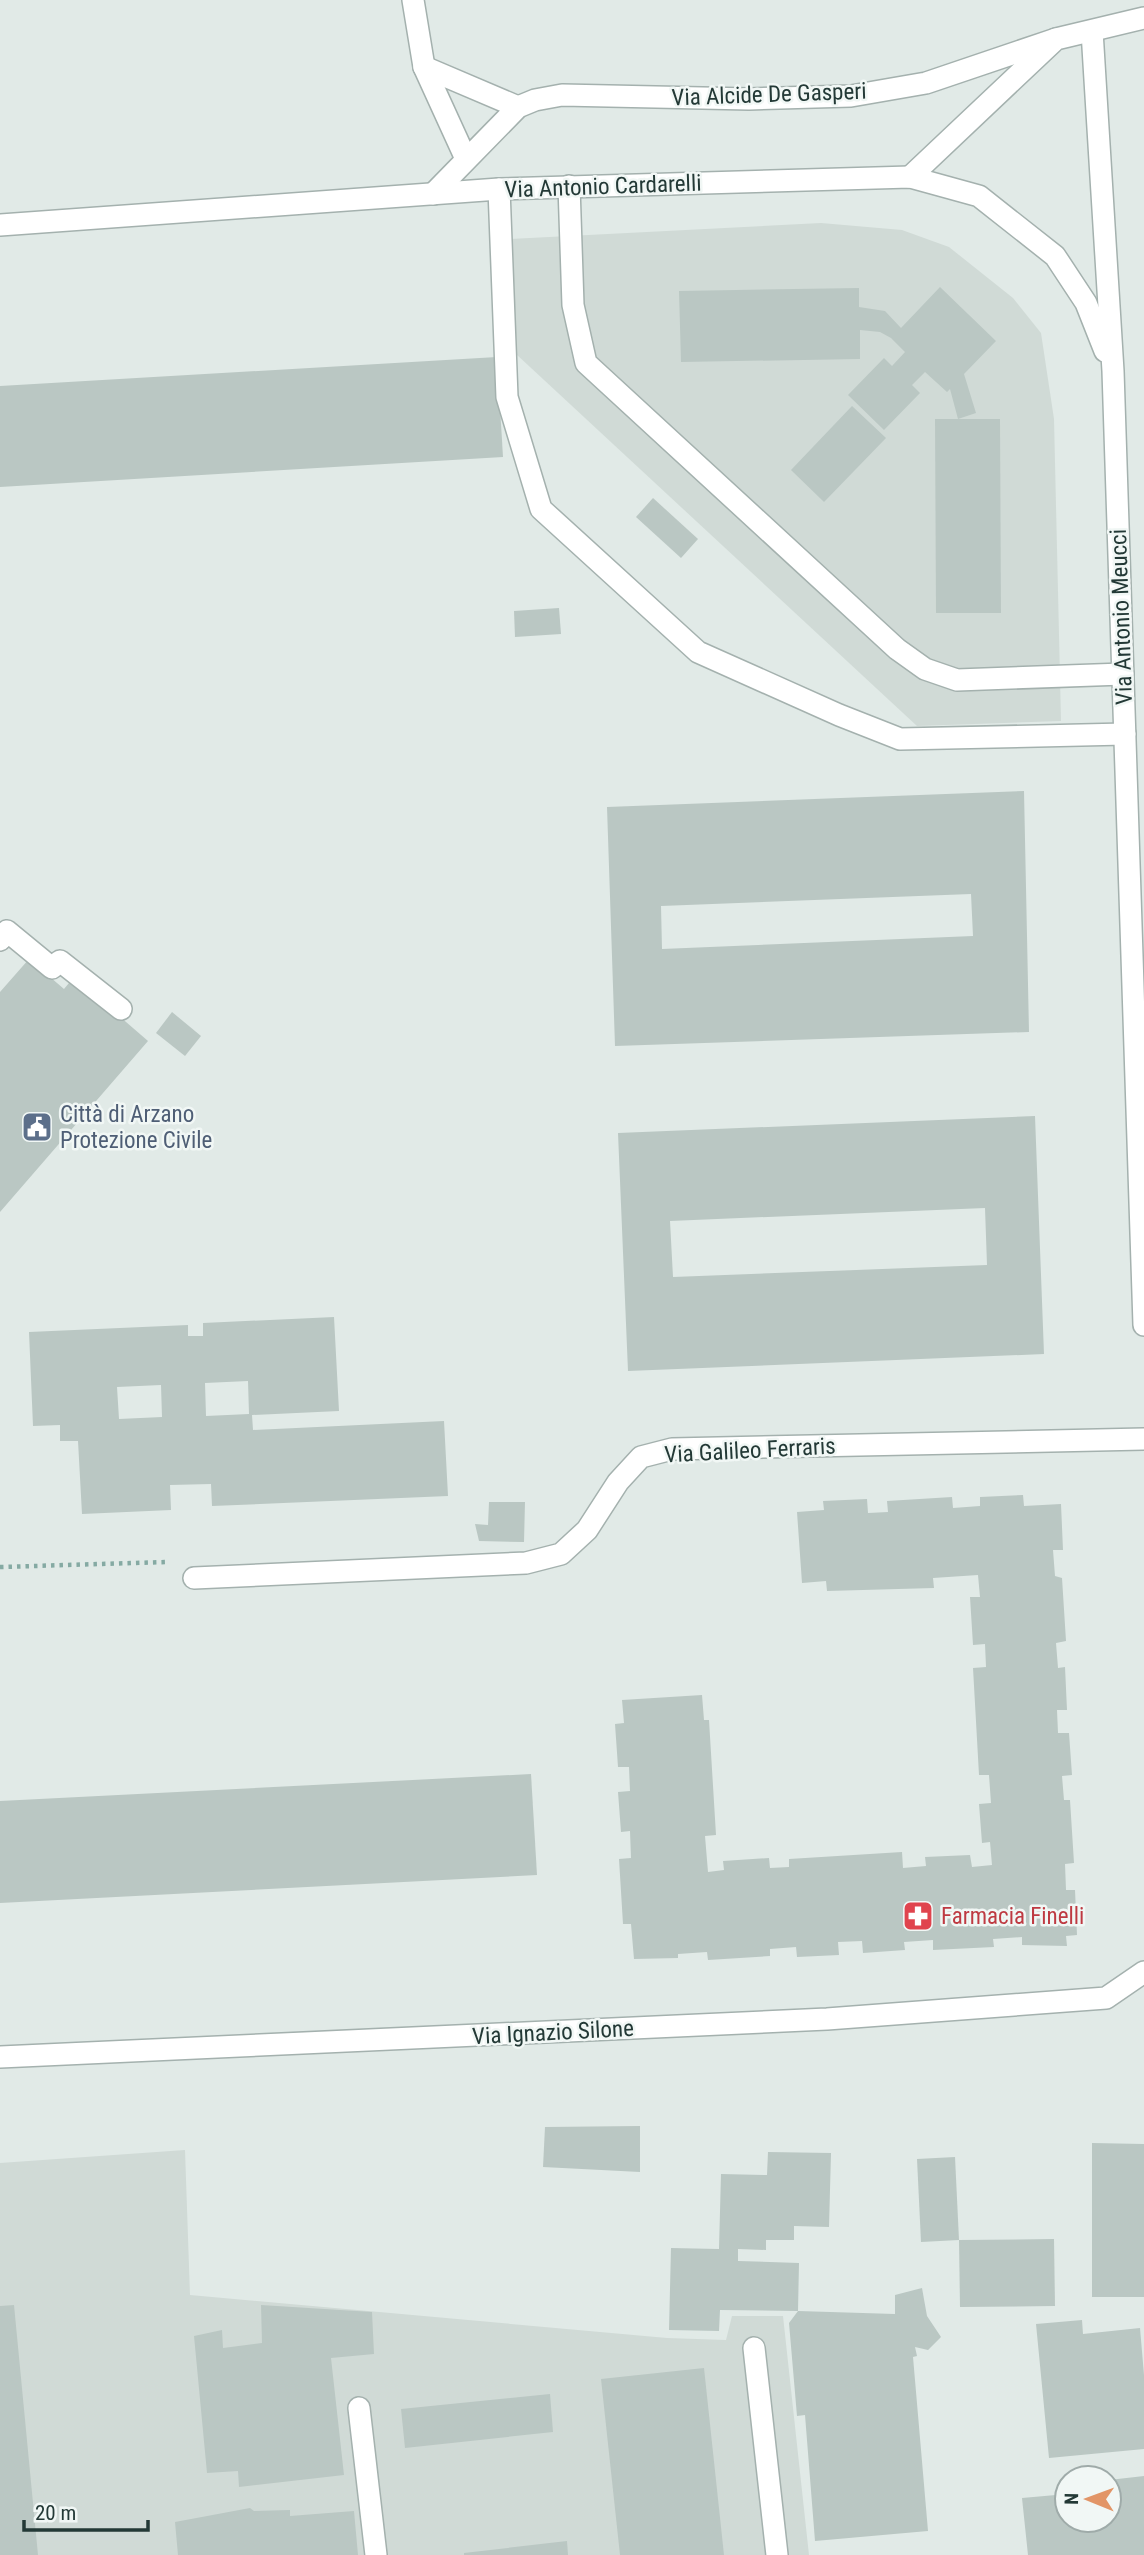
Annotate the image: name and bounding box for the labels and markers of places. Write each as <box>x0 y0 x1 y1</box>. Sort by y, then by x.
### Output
place label: Città di Arzano Protezione Civile <box>60 1101 212 1154</box>
public building icon: Città di Arzano Protezione Civile <box>20 1110 54 1144</box>
pharmacy icon: Farmacia Finelli <box>901 1899 935 1933</box>
place label: Farmacia Finelli <box>941 1903 1084 1930</box>

